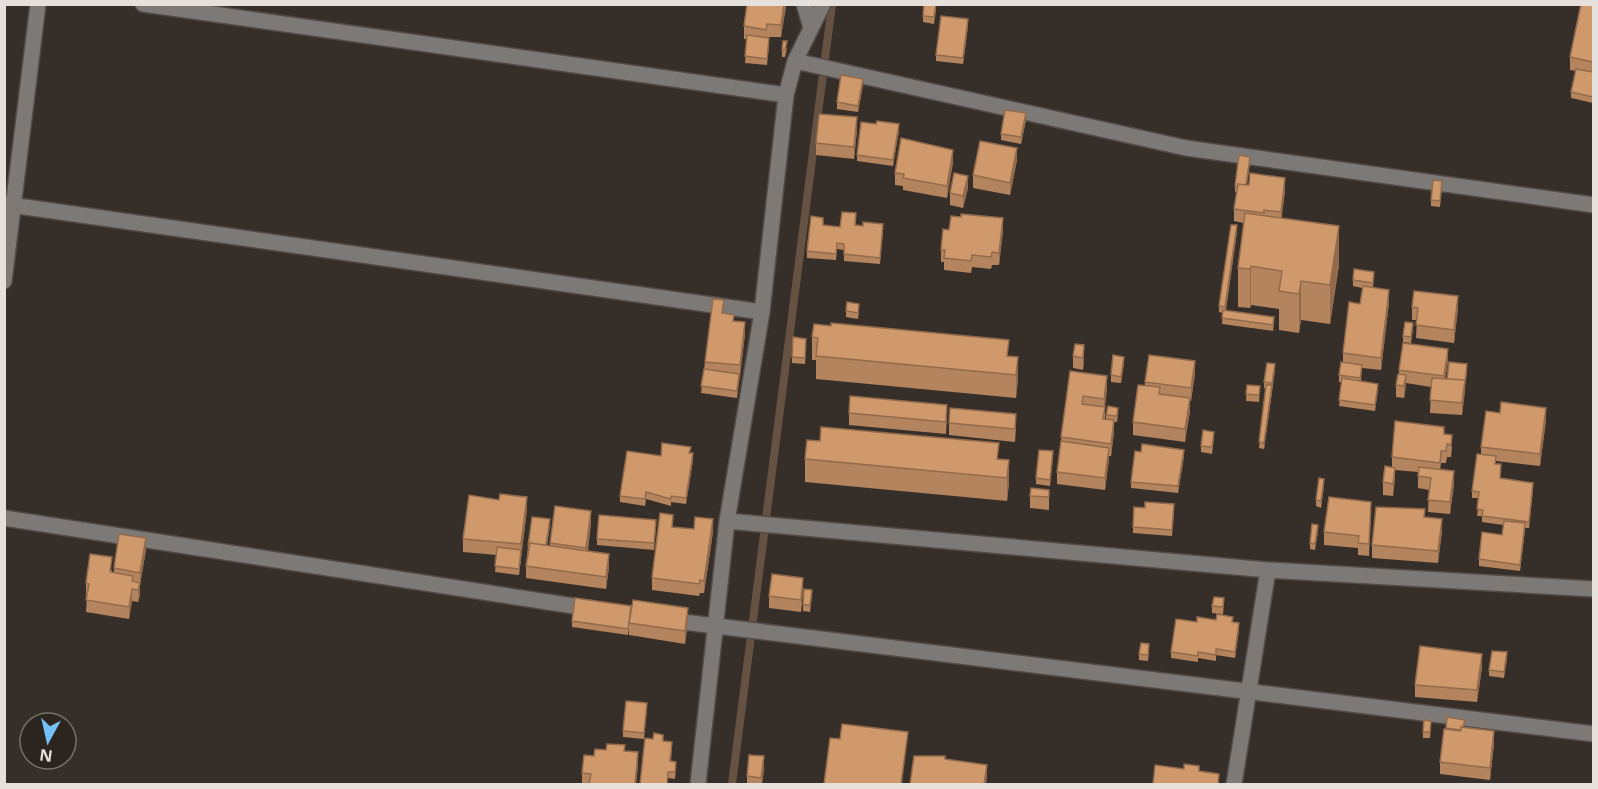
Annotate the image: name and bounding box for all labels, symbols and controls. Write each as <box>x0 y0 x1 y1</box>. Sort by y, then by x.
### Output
north arrow <box>18 711 78 771</box>
text: N <box>38 744 54 768</box>

